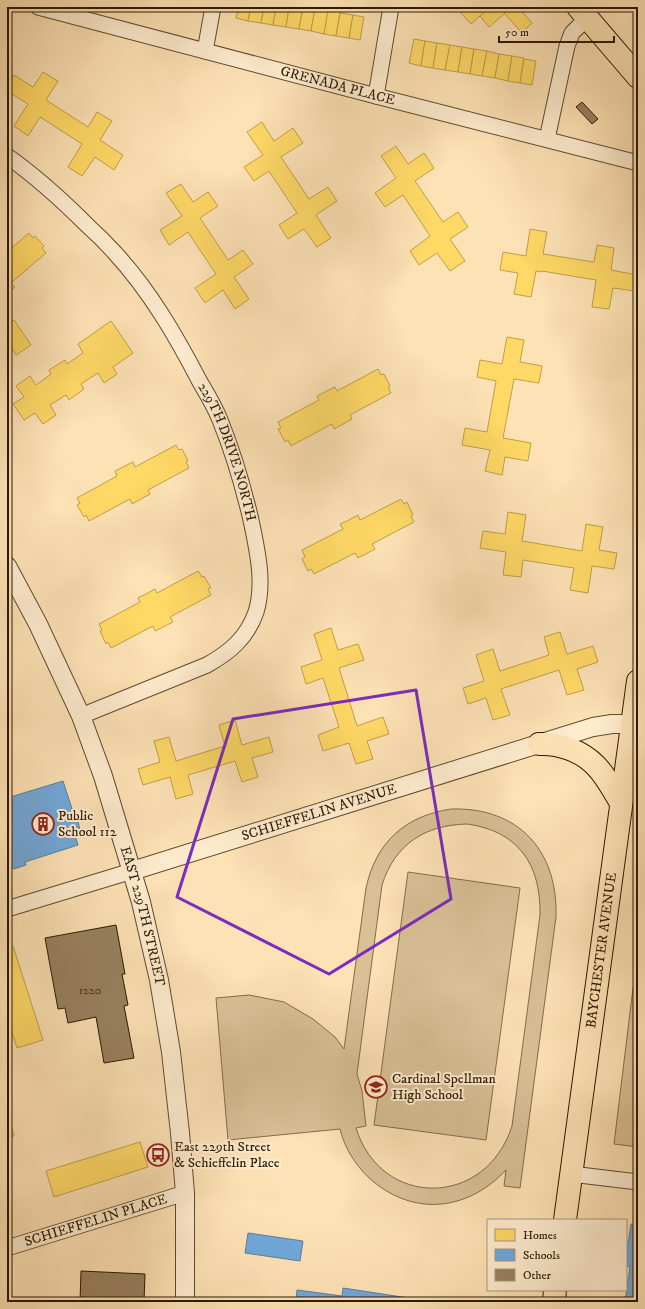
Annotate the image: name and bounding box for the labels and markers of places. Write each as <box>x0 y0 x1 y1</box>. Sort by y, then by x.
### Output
place label: Public School 112 <box>58 807 117 841</box>
building icon: Public School 112 <box>30 811 56 837</box>
place label: Cardinal Spellman High School <box>392 1070 497 1104</box>
school or university icon: Cardinal Spellman High School <box>363 1074 389 1100</box>
place label: East 229th Street & Schieffelin Place <box>174 1138 280 1172</box>
bus stop icon: East 229th Street & Schieffelin Place <box>145 1142 171 1168</box>

